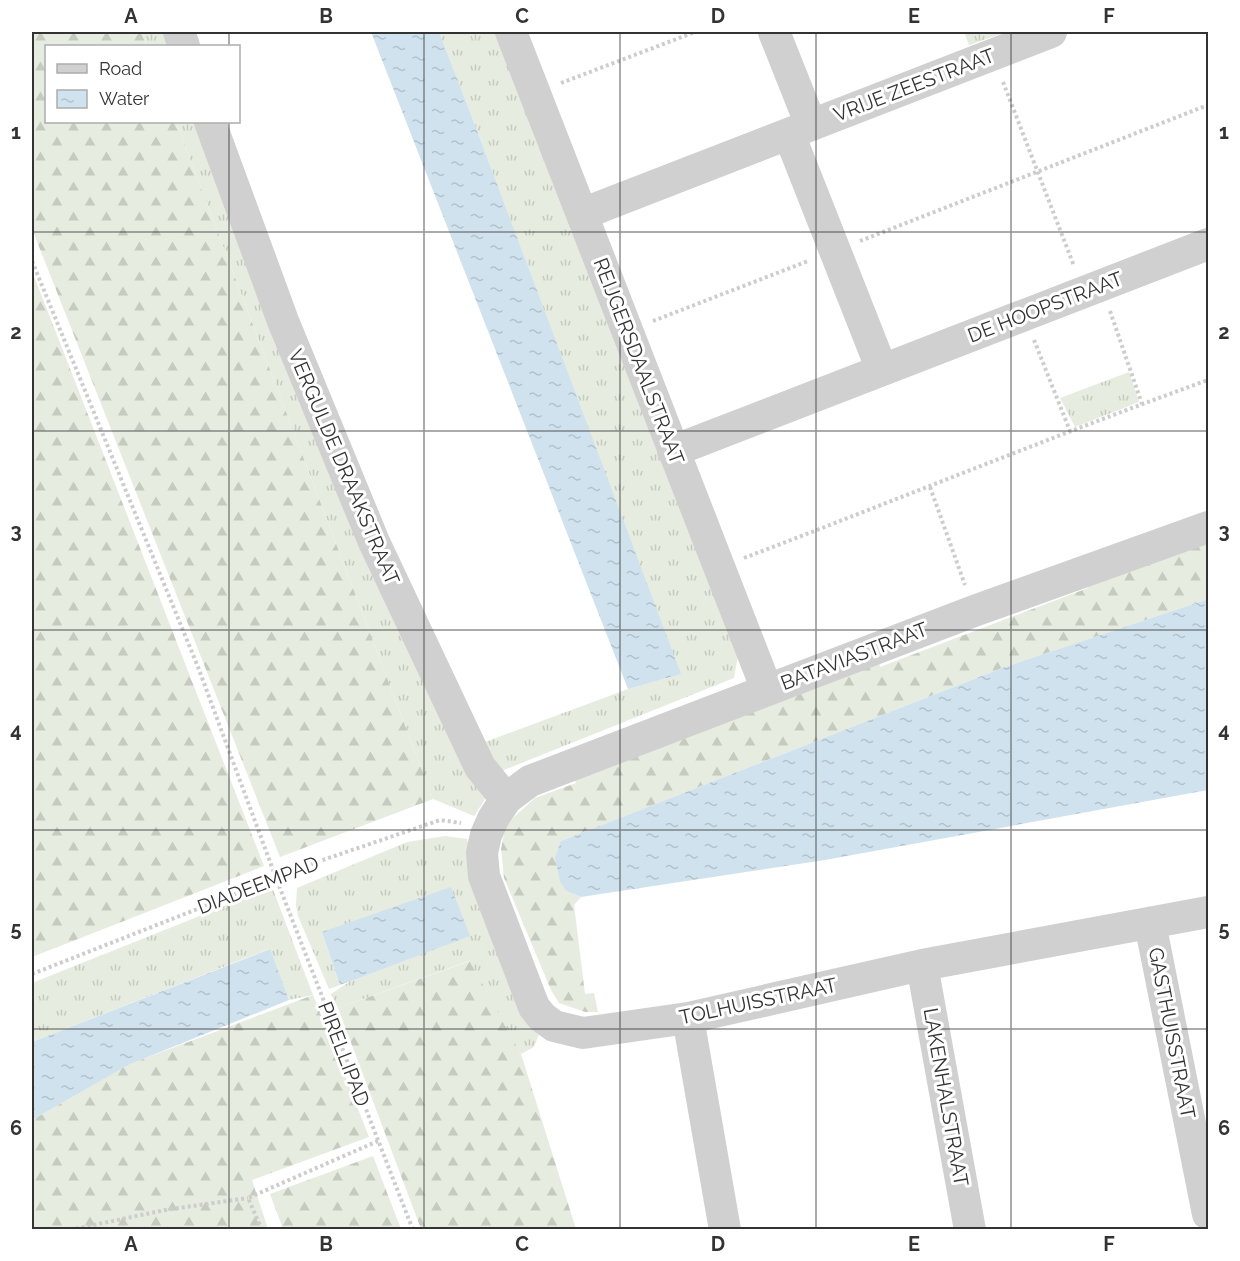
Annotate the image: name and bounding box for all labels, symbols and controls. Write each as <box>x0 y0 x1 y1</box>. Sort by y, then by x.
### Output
text: A <box>124 4 138 28</box>
text: B <box>319 4 333 28</box>
text: C <box>515 4 529 28</box>
text: D <box>711 4 725 28</box>
text: E <box>908 4 920 28</box>
text: F <box>1103 4 1115 28</box>
street label: VRIJE ZEESTRAAT <box>830 43 998 127</box>
legend <box>45 45 240 123</box>
text: Road <box>99 58 142 79</box>
text: Water <box>99 88 150 109</box>
text: 1 <box>11 120 21 144</box>
text: 1 <box>1219 120 1229 144</box>
street label: REIJGERSDAALSTRAAT <box>589 254 689 468</box>
street label: DE HOOPSTRAAT <box>964 266 1126 348</box>
text: 2 <box>10 320 22 344</box>
text: 2 <box>1218 320 1230 344</box>
street label: VERGULDE DRAAKSTRAAT <box>283 345 405 589</box>
text: 3 <box>10 519 22 543</box>
text: 3 <box>1218 519 1230 543</box>
street label: BATAVIASTRAAT <box>777 617 931 695</box>
text: 4 <box>10 718 22 742</box>
text: 4 <box>1218 718 1230 742</box>
street label: DIADEEMPAD <box>194 851 322 919</box>
text: 5 <box>10 917 22 941</box>
text: 5 <box>1218 917 1230 941</box>
street label: GASTHUISSTRAAT <box>1144 945 1200 1121</box>
street label: TOLHUISSTRAAT <box>677 973 839 1029</box>
street label: PIRELLIPAD <box>313 998 375 1110</box>
street label: LAKENHALSTRAAT <box>918 1006 974 1188</box>
text: 6 <box>10 1116 22 1140</box>
text: 6 <box>1218 1116 1230 1140</box>
text: A <box>124 1232 138 1256</box>
text: B <box>319 1232 333 1256</box>
text: C <box>515 1232 529 1256</box>
text: D <box>711 1232 725 1256</box>
text: E <box>908 1232 920 1256</box>
text: F <box>1103 1232 1115 1256</box>

